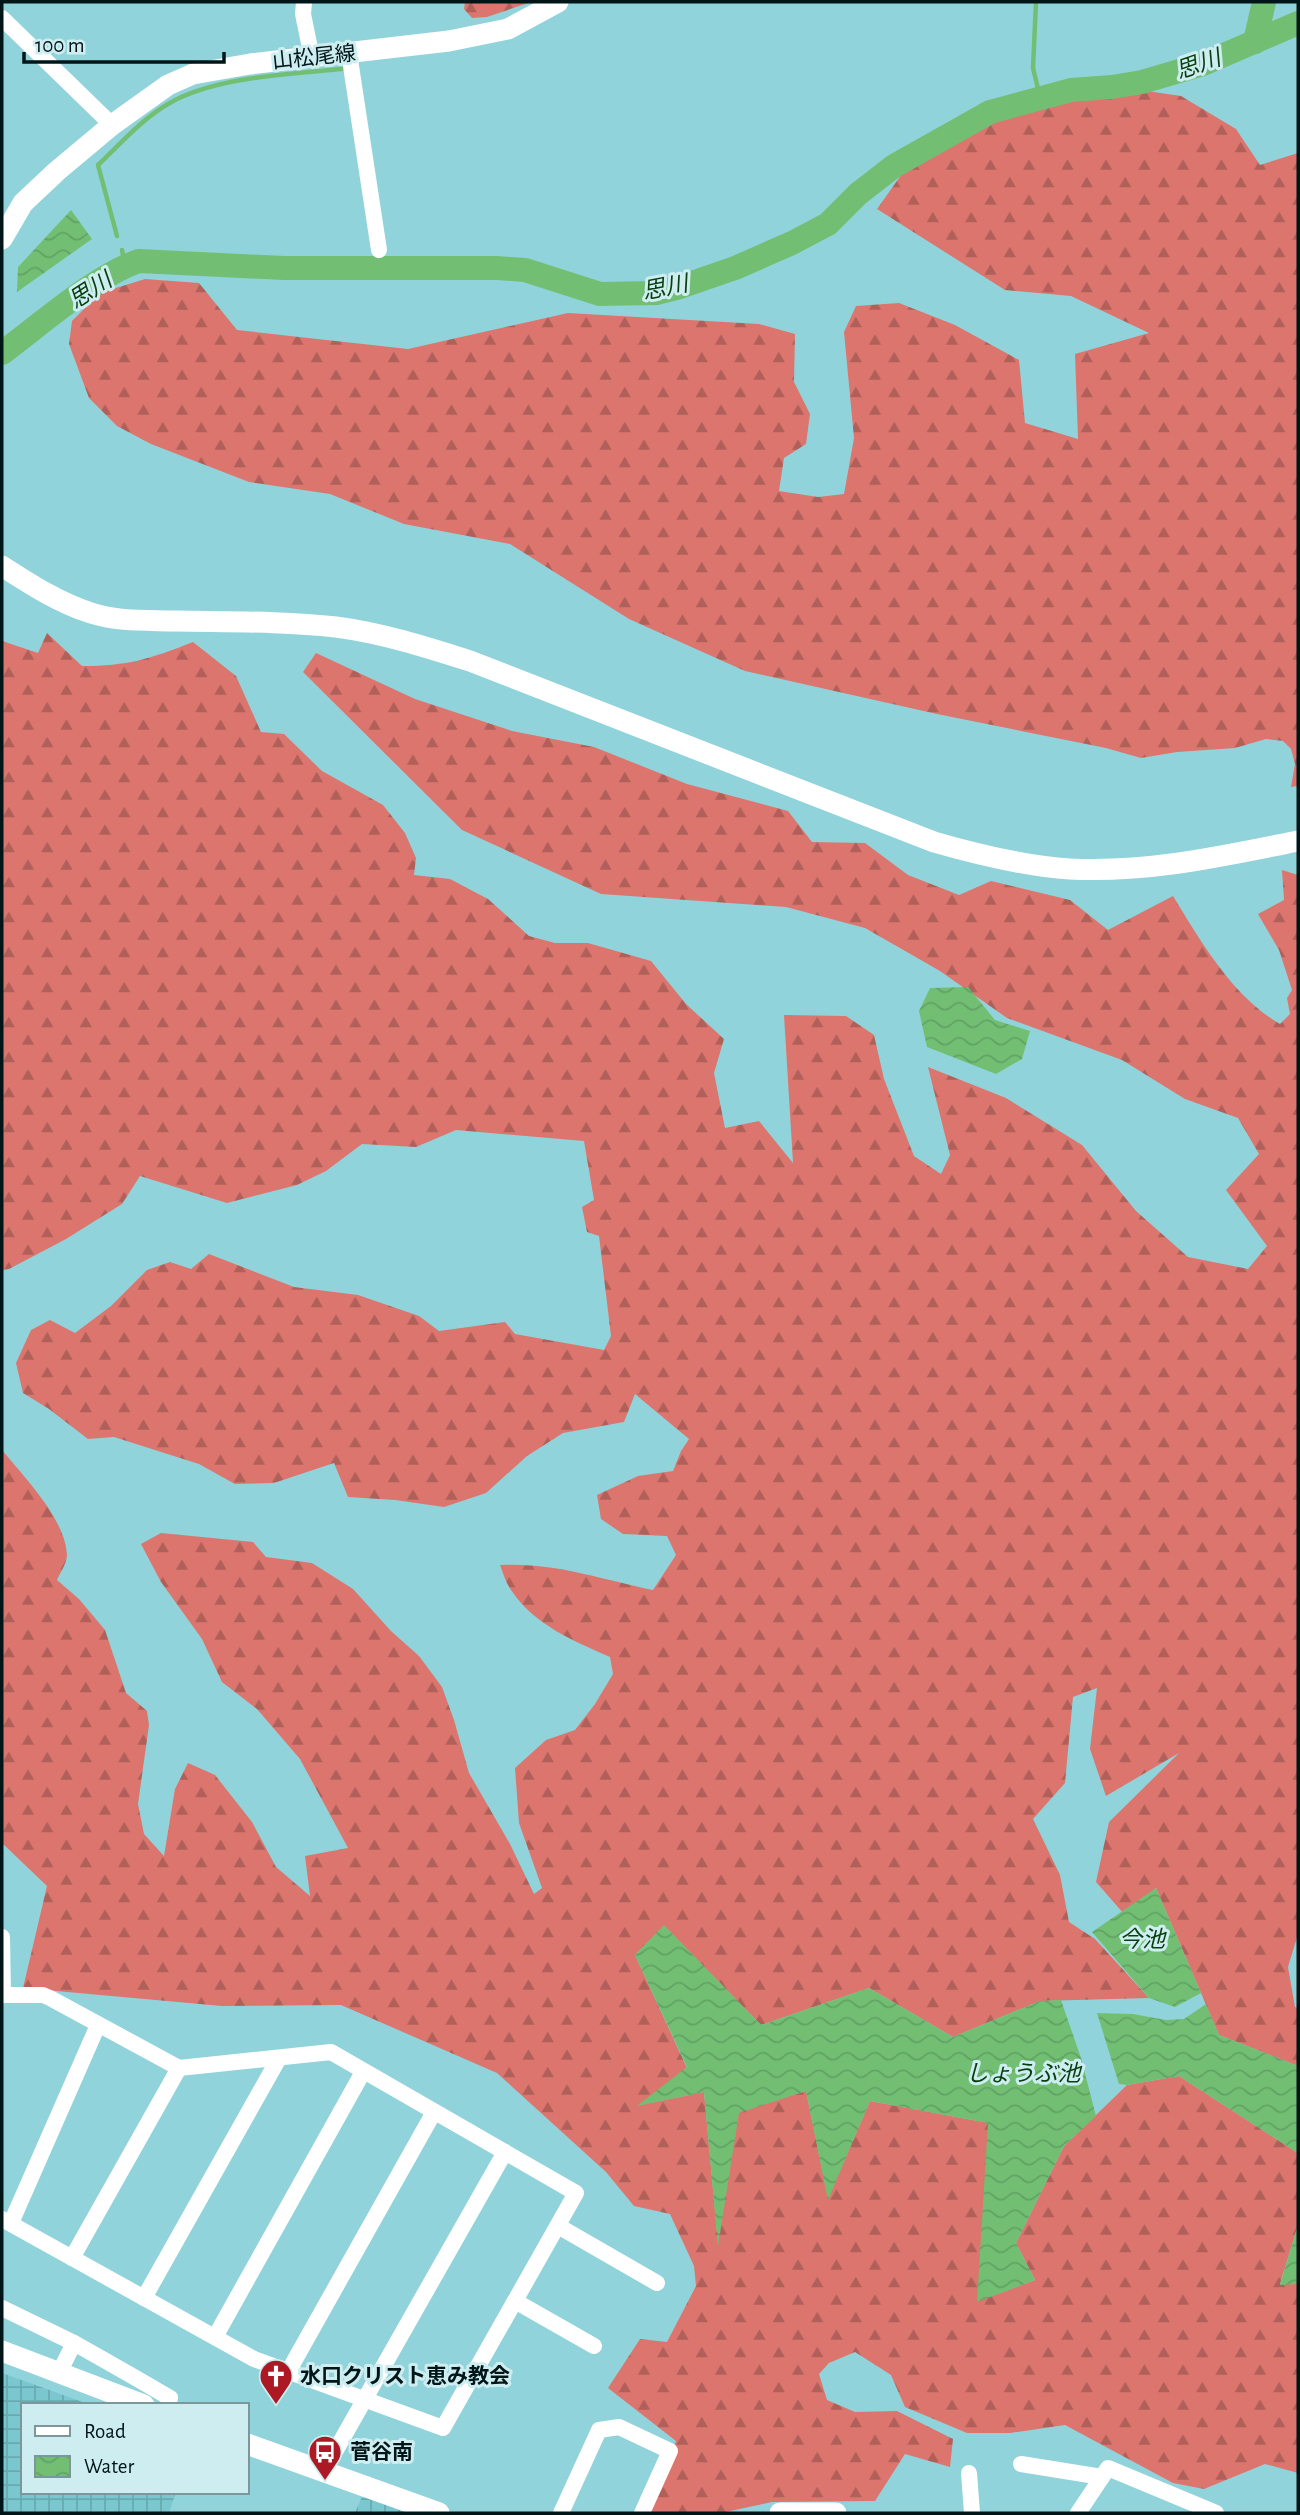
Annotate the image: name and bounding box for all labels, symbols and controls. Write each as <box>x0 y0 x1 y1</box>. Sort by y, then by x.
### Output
scale bar <box>24 21 224 65</box>
text: 100 m <box>35 35 85 56</box>
street label: 山松尾線 <box>271 42 357 72</box>
water label: 思川 <box>1173 45 1227 84</box>
water label: 思川 <box>65 267 119 313</box>
water label: 思川 <box>640 271 693 304</box>
water label: 今池 <box>1119 1927 1167 1952</box>
water label: しょうぶ池 <box>966 2061 1083 2086</box>
church icon: 水口クリスト恵み教会 <box>257 2357 295 2406</box>
place label: 水口クリスト恵み教会 <box>300 2365 510 2387</box>
legend <box>21 2403 248 2494</box>
text: Road <box>84 2421 126 2442</box>
bus stop icon: 菅谷南 <box>306 2433 344 2482</box>
place label: 菅谷南 <box>350 2441 413 2463</box>
text: Water <box>84 2456 134 2477</box>

